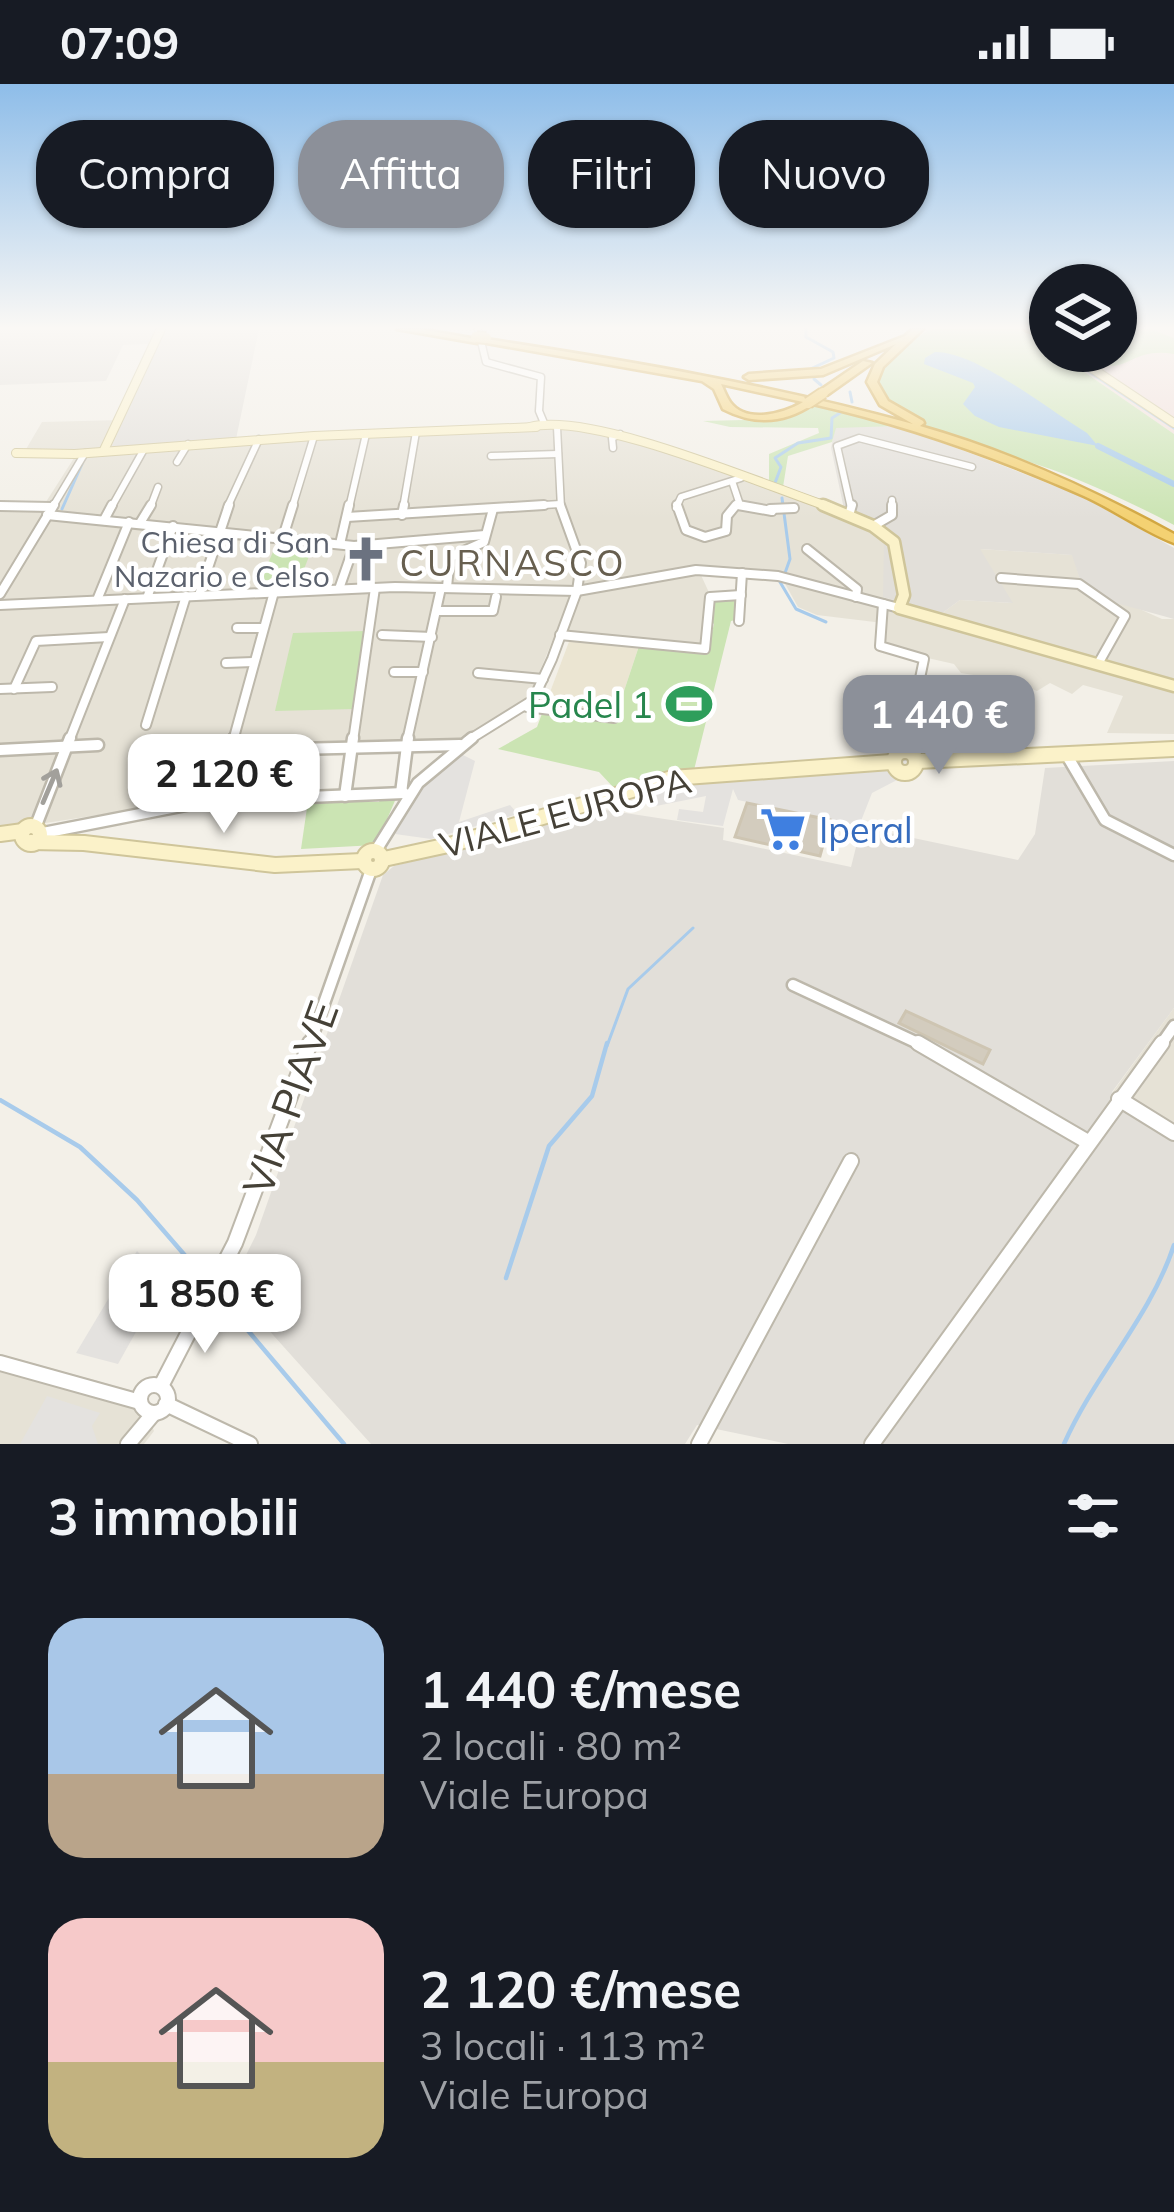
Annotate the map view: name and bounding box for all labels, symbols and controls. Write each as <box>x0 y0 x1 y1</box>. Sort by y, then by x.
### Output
text: 07:09 <box>60 14 179 70</box>
chip: Compra <box>36 120 274 228</box>
chip: Affitta <box>298 120 504 228</box>
chip: Filtri <box>528 120 695 228</box>
chip: Nuovo <box>719 120 929 228</box>
map controls <box>1029 264 1137 372</box>
button: layers <box>1029 264 1137 372</box>
place label: Chiesa di San Nazario e Celso <box>114 523 330 595</box>
church icon: Chiesa di San Nazario e Celso <box>341 534 391 584</box>
district label: CURNASCO <box>399 540 627 585</box>
pin: 1 440 € <box>828 675 1050 777</box>
sports icon: Padel 1 <box>664 679 714 729</box>
place label: Padel 1 <box>528 682 653 727</box>
text: 1 440 € <box>870 689 1008 738</box>
pin: 2 120 € <box>113 734 335 836</box>
text: 2 120 € <box>155 748 293 797</box>
street label: VIALE EUROPA <box>434 757 696 867</box>
one-way arrow <box>40 769 62 805</box>
supermarket icon: Iperal <box>758 804 808 854</box>
place label: Iperal <box>819 807 913 852</box>
street label: VIA PIAVE <box>230 994 350 1202</box>
pin: 1 850 € <box>94 1254 316 1356</box>
text: 1 850 € <box>136 1268 274 1317</box>
icon: filters <box>1060 1483 1126 1549</box>
text: 3 immobili <box>48 1484 299 1548</box>
text: 1 440 €/mese <box>420 1657 741 1721</box>
icon: home <box>144 1666 288 1810</box>
text: 2 locali · 80 m² <box>420 1721 682 1770</box>
text: Viale Europa <box>420 1770 649 1819</box>
text: 2 120 €/mese <box>420 1957 741 2021</box>
icon: home <box>144 1966 288 2110</box>
text: 3 locali · 113 m² <box>420 2021 705 2070</box>
text: Viale Europa <box>420 2070 649 2119</box>

